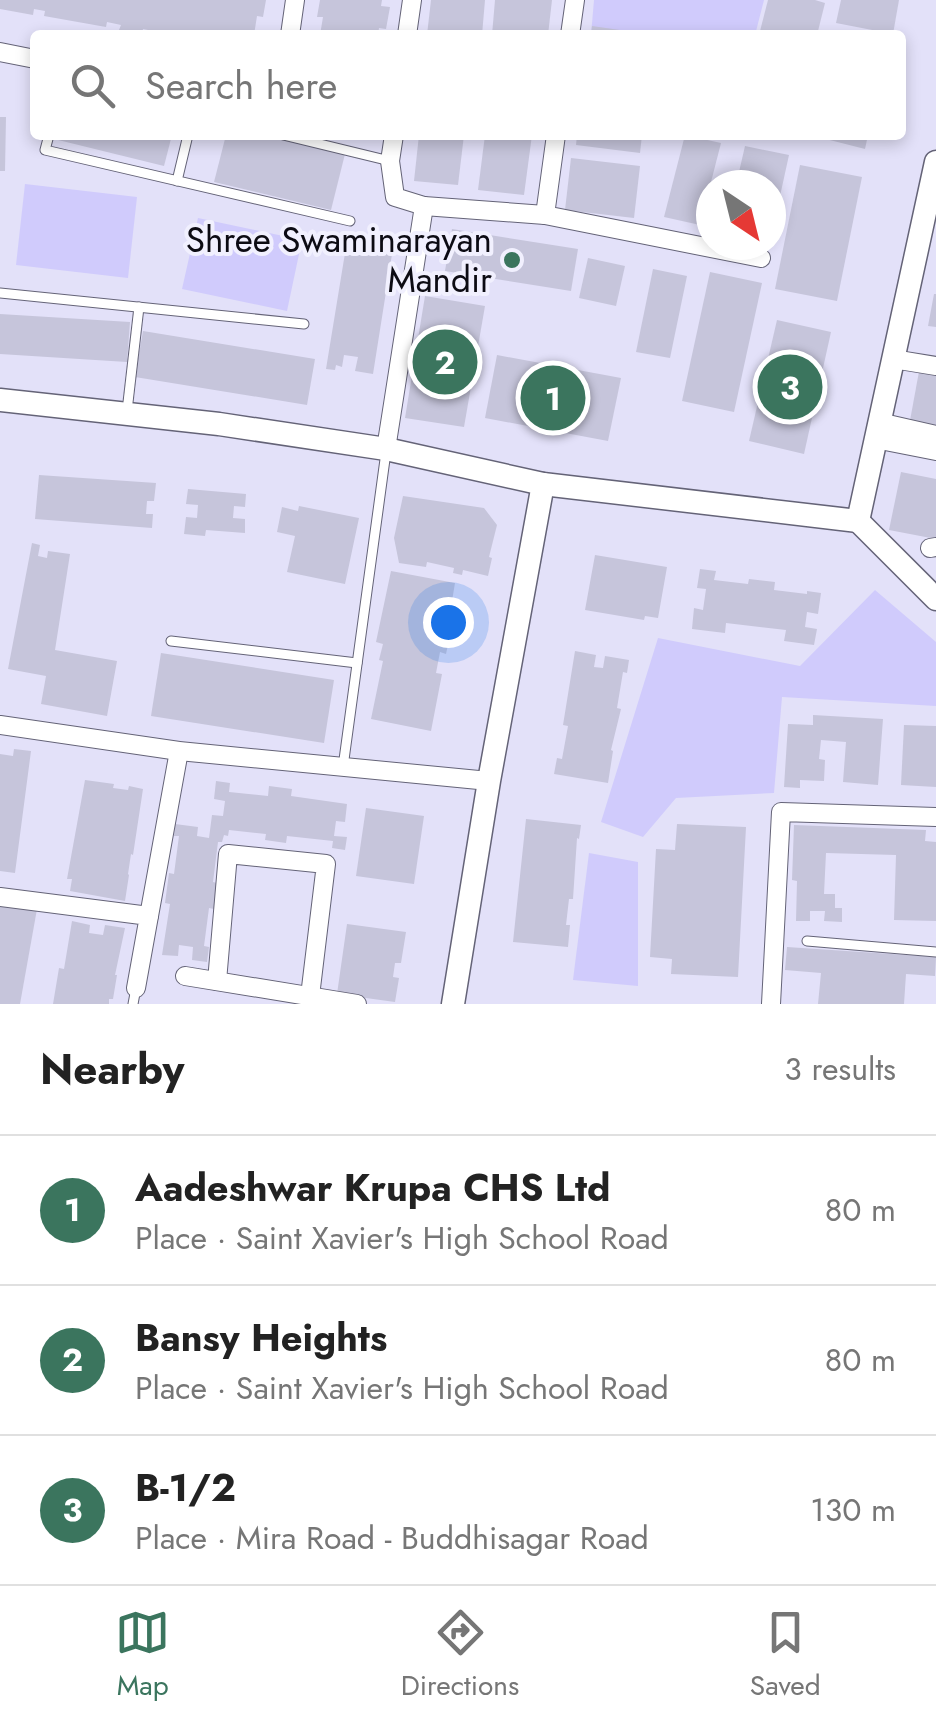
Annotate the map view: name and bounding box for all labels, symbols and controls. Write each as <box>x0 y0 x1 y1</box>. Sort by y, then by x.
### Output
search box <box>30 30 906 140</box>
icon: search <box>65 58 120 113</box>
text: Search here <box>145 58 337 113</box>
north arrow <box>696 170 786 260</box>
place label: Shree Swaminarayan Mandir <box>186 215 492 305</box>
marker: Shree Swaminarayan Mandir <box>501 249 523 271</box>
pin: 2 <box>412 324 478 400</box>
pin: 3 <box>758 350 822 424</box>
pin: 1 <box>520 360 586 436</box>
your location <box>423 597 474 648</box>
text: Nearby <box>40 1039 184 1100</box>
text: 3 results <box>784 1046 896 1092</box>
text: Aadeshwar Krupa CHS Ltd <box>135 1160 610 1215</box>
text: 1 <box>64 1187 81 1233</box>
text: 80 m <box>825 1187 896 1233</box>
text: Place · Saint Xavier's High School Road <box>135 1215 669 1261</box>
text: Bansy Heights <box>135 1310 387 1365</box>
text: 2 <box>62 1337 83 1383</box>
text: 80 m <box>825 1337 896 1383</box>
text: Place · Saint Xavier's High School Road <box>135 1365 669 1411</box>
text: B-1/2 <box>135 1460 236 1515</box>
text: 3 <box>63 1487 82 1533</box>
text: 130 m <box>810 1487 896 1533</box>
text: Place · Mira Road - Buddhisagar Road <box>135 1515 649 1561</box>
tab: Map <box>115 1605 170 1706</box>
tab: Directions <box>401 1605 519 1706</box>
tab: Saved <box>750 1605 821 1706</box>

